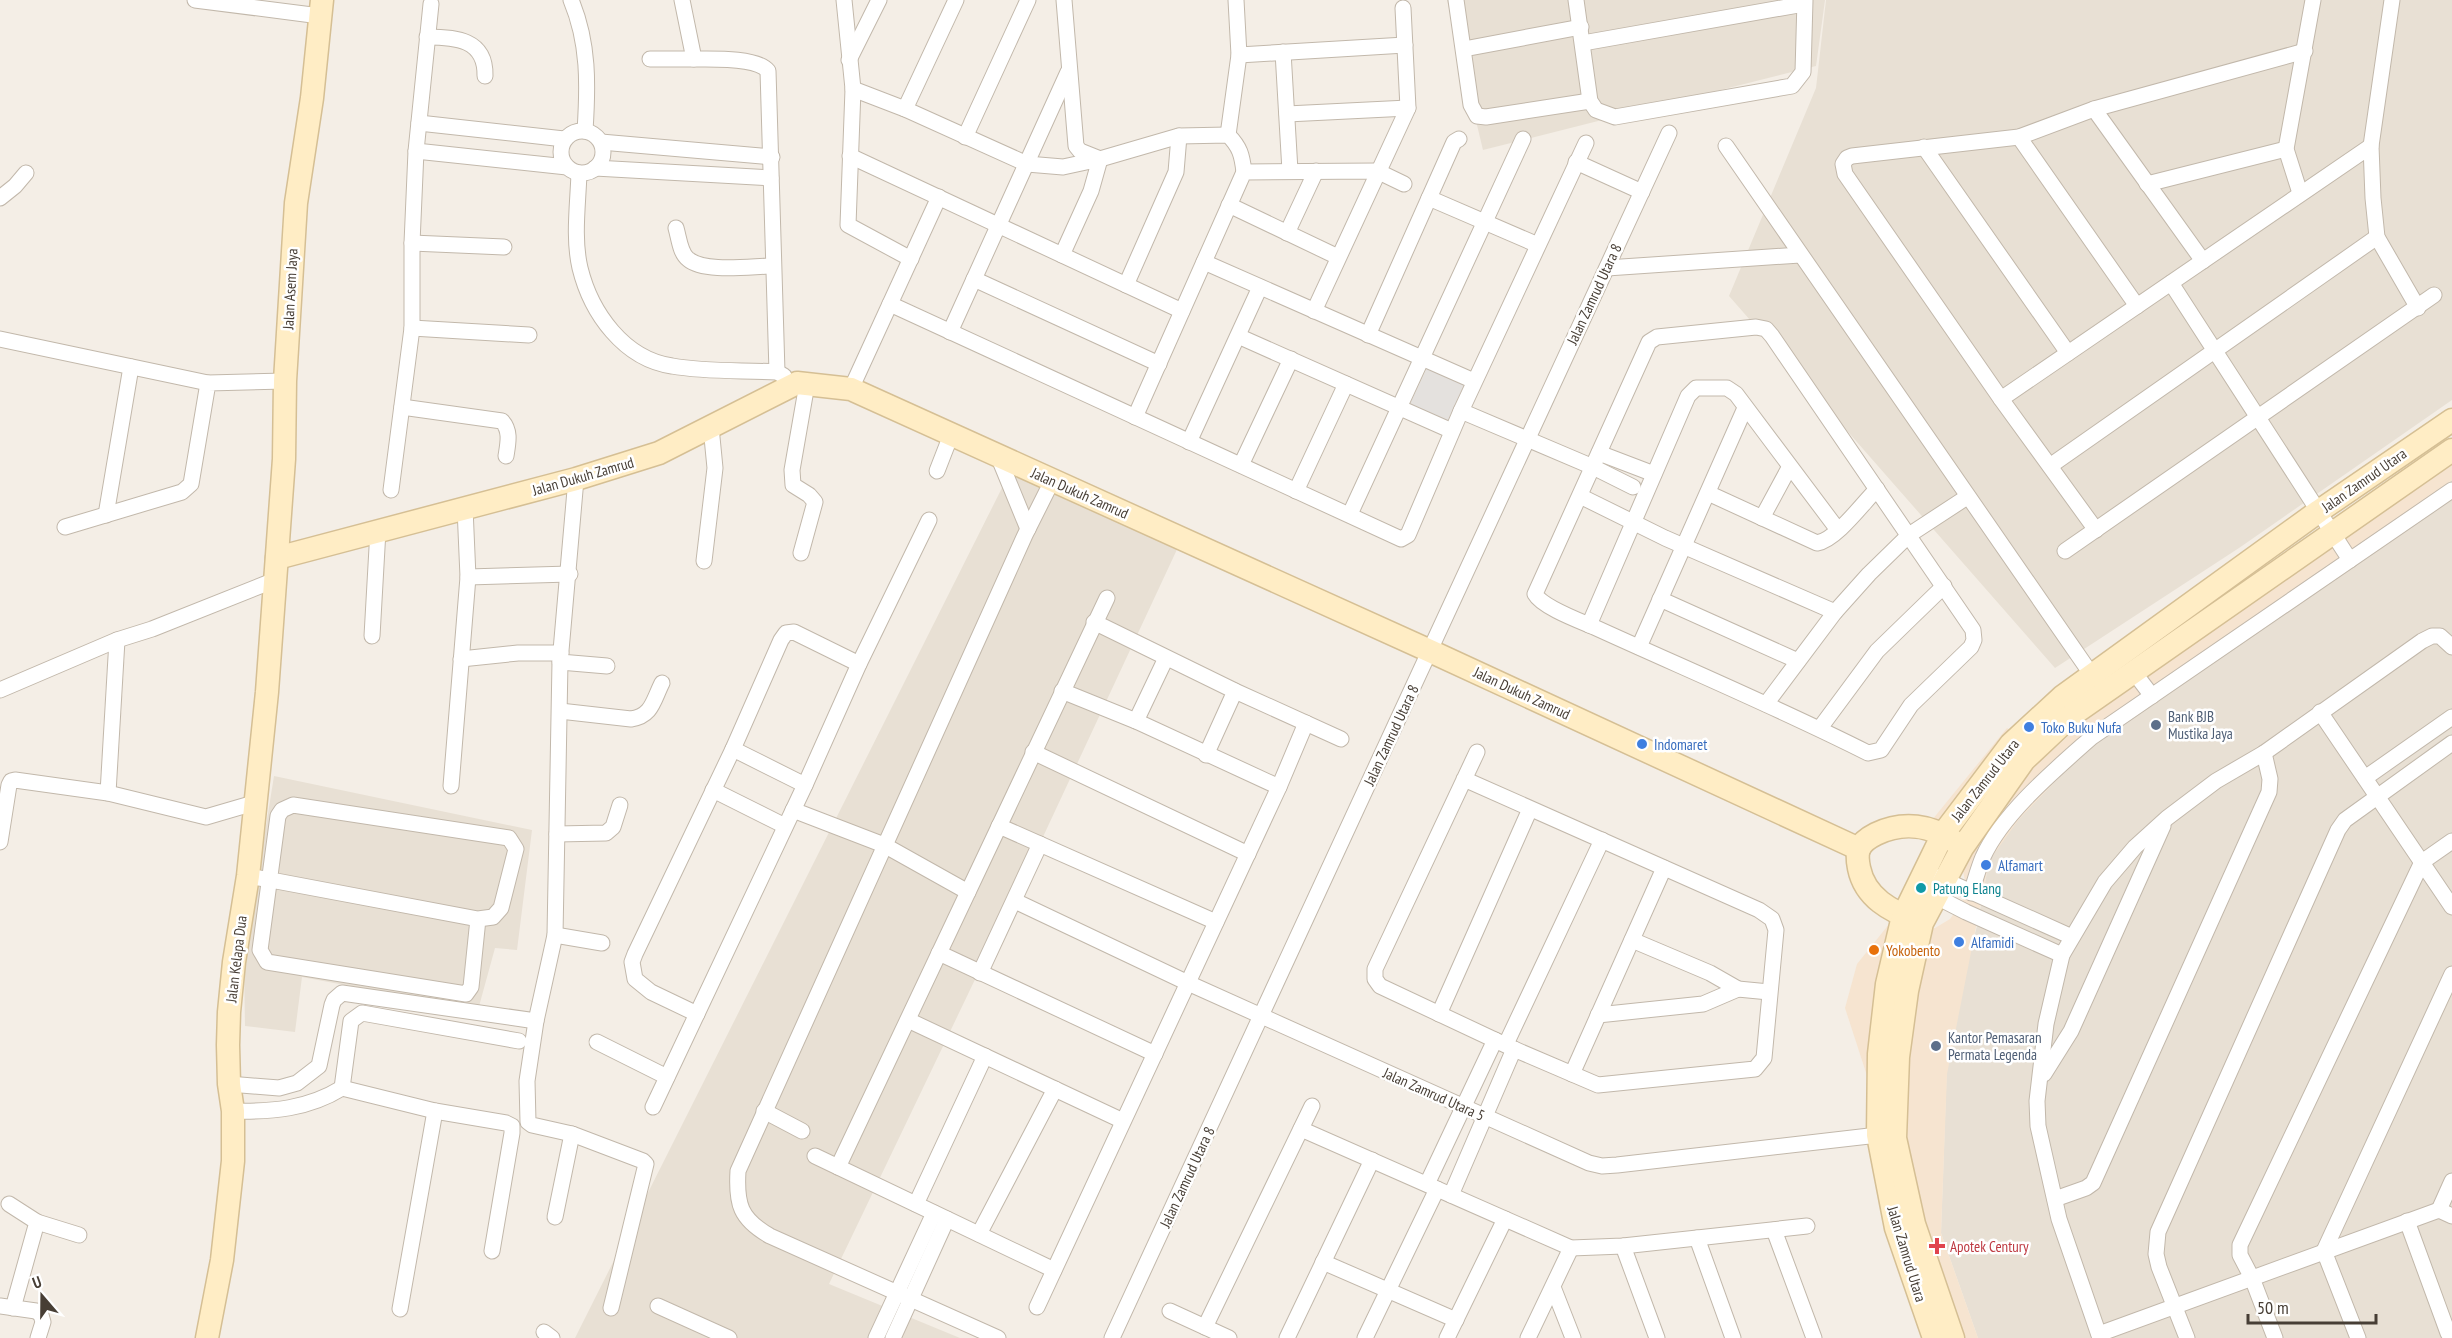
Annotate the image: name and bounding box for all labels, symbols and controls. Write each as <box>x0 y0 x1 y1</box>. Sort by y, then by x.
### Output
street label: Jalan Zamrud Utara 8 <box>1562 241 1626 348</box>
street label: Jalan Asem Jaya <box>278 248 302 331</box>
street label: Jalan Zamrud Utara <box>2317 444 2410 517</box>
street label: Jalan Dukuh Zamrud <box>529 452 636 500</box>
street label: Jalan Dukuh Zamrud <box>1028 463 1132 523</box>
street label: Jalan Dukuh Zamrud <box>1470 662 1573 724</box>
street label: Jalan Zamrud Utara 8 <box>1359 682 1423 789</box>
place label: Bank BJB Mustika Jaya <box>2168 707 2233 743</box>
place label: Toko Buku Nufa <box>2041 718 2122 737</box>
marker: Bank BJB Mustika Jaya <box>2149 718 2163 732</box>
marker: Toko Buku Nufa <box>2022 720 2036 734</box>
place label: Indomaret <box>1654 735 1707 754</box>
street label: Jalan Zamrud Utara <box>1946 735 2023 826</box>
marker: Indomaret <box>1635 737 1649 751</box>
place label: Alfamart <box>1998 856 2043 875</box>
marker: Alfamart <box>1979 858 1993 872</box>
place label: Patung Elang <box>1933 879 2001 898</box>
marker: Patung Elang <box>1914 881 1928 895</box>
street label: Jalan Kelapa Dua <box>221 914 251 1005</box>
place label: Alfamidi <box>1971 933 2014 952</box>
marker: Alfamidi <box>1952 935 1966 949</box>
place label: Yokobento <box>1886 941 1940 960</box>
marker: Yokobento <box>1867 943 1881 957</box>
place label: Kantor Pemasaran Permata Legenda <box>1948 1028 2042 1064</box>
marker: Kantor Pemasaran Permata Legenda <box>1929 1039 1943 1053</box>
street label: Jalan Zamrud Utara 5 <box>1379 1063 1488 1125</box>
street label: Jalan Zamrud Utara 8 <box>1155 1124 1219 1231</box>
street label: Jalan Zamrud Utara <box>1883 1203 1931 1304</box>
marker: Apotek Century <box>1928 1237 1946 1255</box>
place label: Apotek Century <box>1950 1237 2029 1256</box>
north arrow <box>12 1266 72 1326</box>
text: U <box>30 1271 44 1293</box>
scale bar <box>2248 1287 2376 1325</box>
text: 50 m <box>2257 1296 2289 1319</box>

